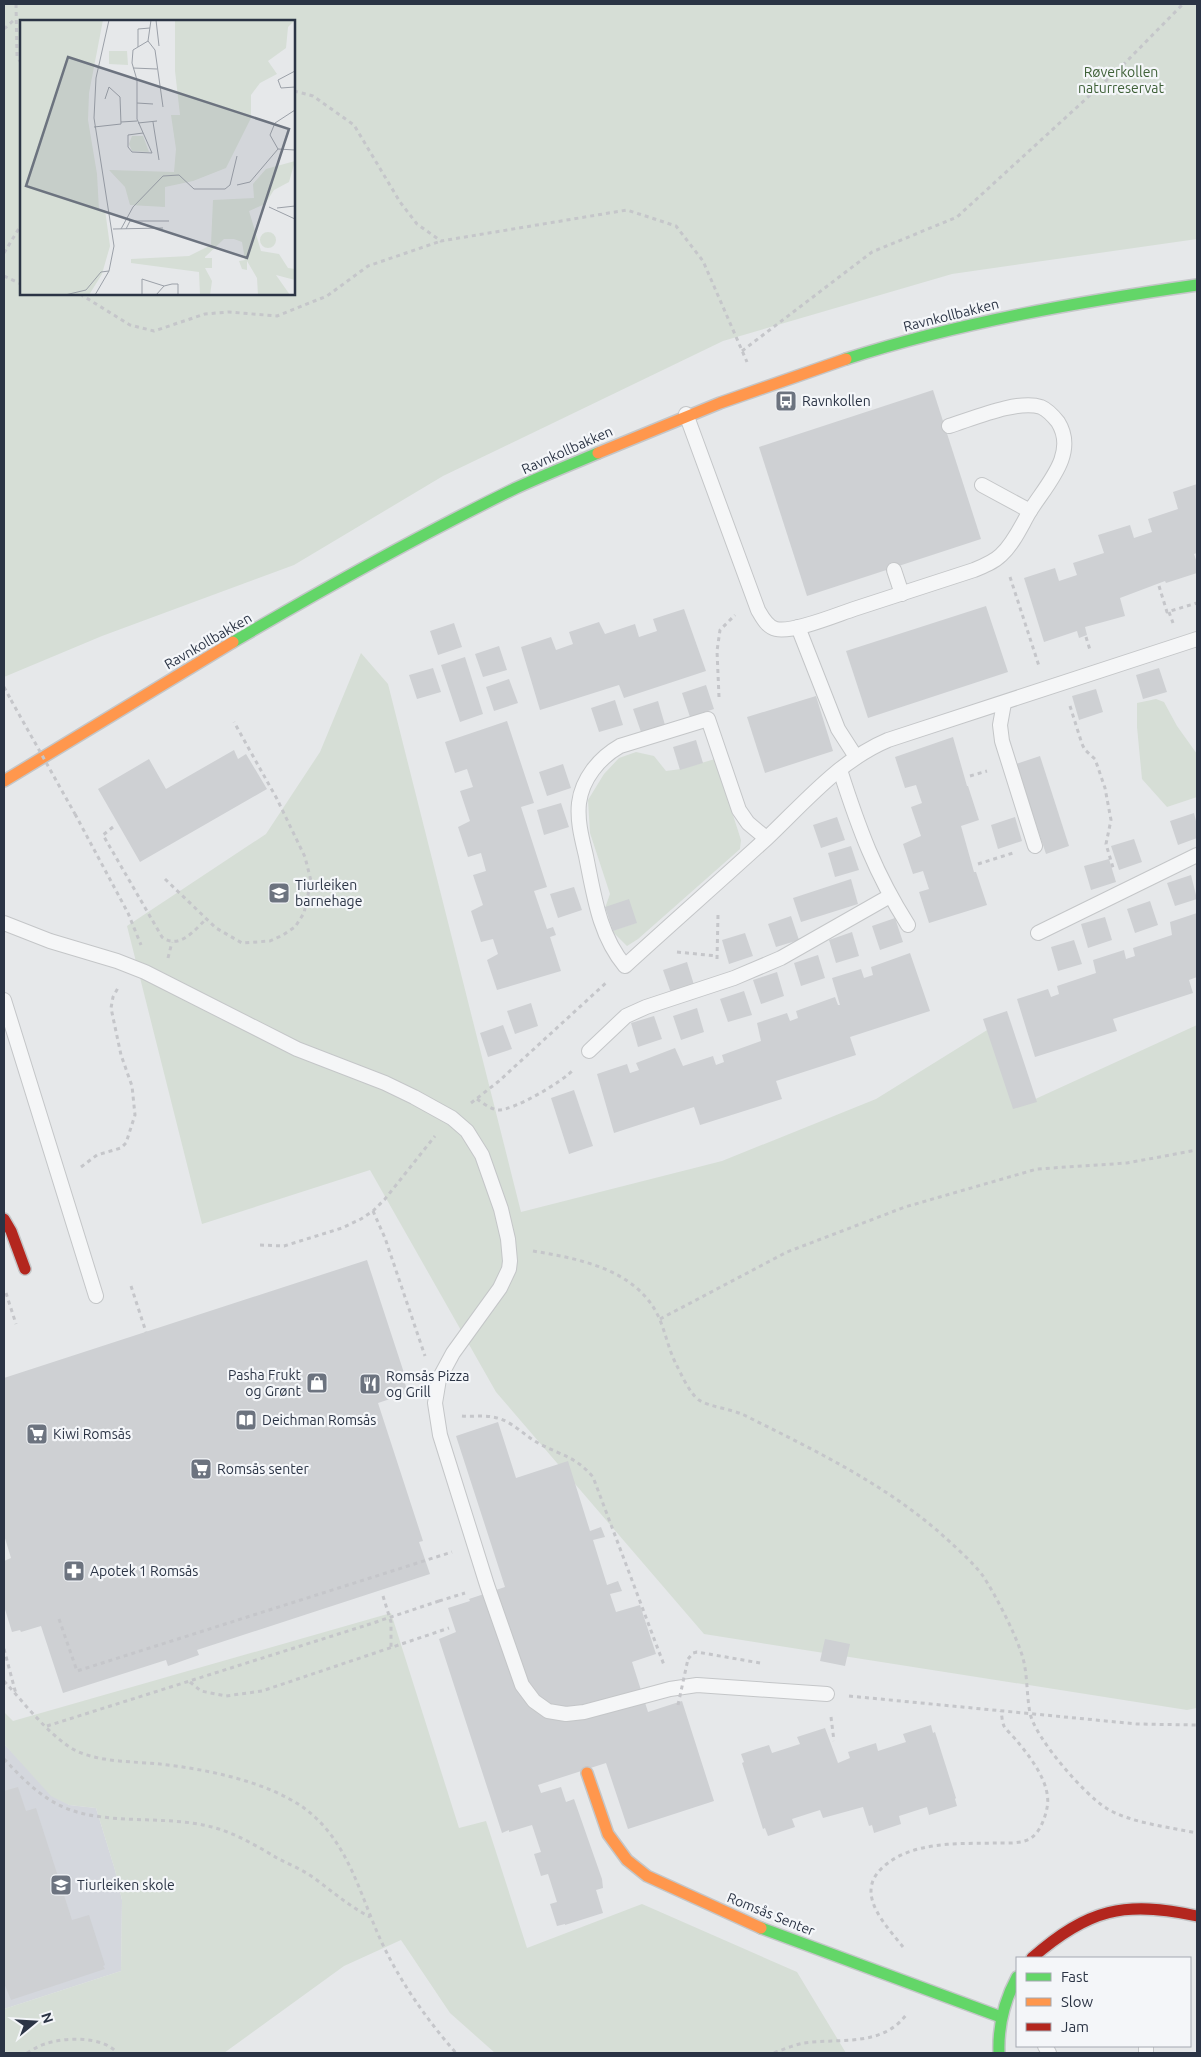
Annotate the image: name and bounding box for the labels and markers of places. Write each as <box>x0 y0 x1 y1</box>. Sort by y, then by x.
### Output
bus stop icon: Ravnkollen <box>774 389 798 413</box>
place label: Ravnkollen <box>802 393 871 409</box>
place label: Tiurleiken barnehage <box>295 877 362 909</box>
school or university icon: Tiurleiken barnehage <box>267 881 291 905</box>
place label: Pasha Frukt og Grønt <box>228 1367 301 1399</box>
place label: Romsås Pizza og Grill <box>386 1368 469 1400</box>
shop icon: Pasha Frukt og Grønt <box>305 1371 329 1395</box>
restaurant icon: Romsås Pizza og Grill <box>358 1372 382 1396</box>
library icon: Deichman Romsås <box>234 1408 258 1432</box>
place label: Deichman Romsås <box>262 1412 376 1428</box>
supermarket icon: Kiwi Romsås <box>25 1422 49 1446</box>
place label: Kiwi Romsås <box>53 1426 131 1442</box>
supermarket icon: Romsås senter <box>189 1457 213 1481</box>
place label: Romsås senter <box>217 1461 310 1477</box>
pharmacy icon: Apotek 1 Romsås <box>62 1559 86 1583</box>
place label: Apotek 1 Romsås <box>90 1563 198 1579</box>
school or university icon: Tiurleiken skole <box>49 1873 73 1897</box>
place label: Tiurleiken skole <box>77 1877 175 1893</box>

